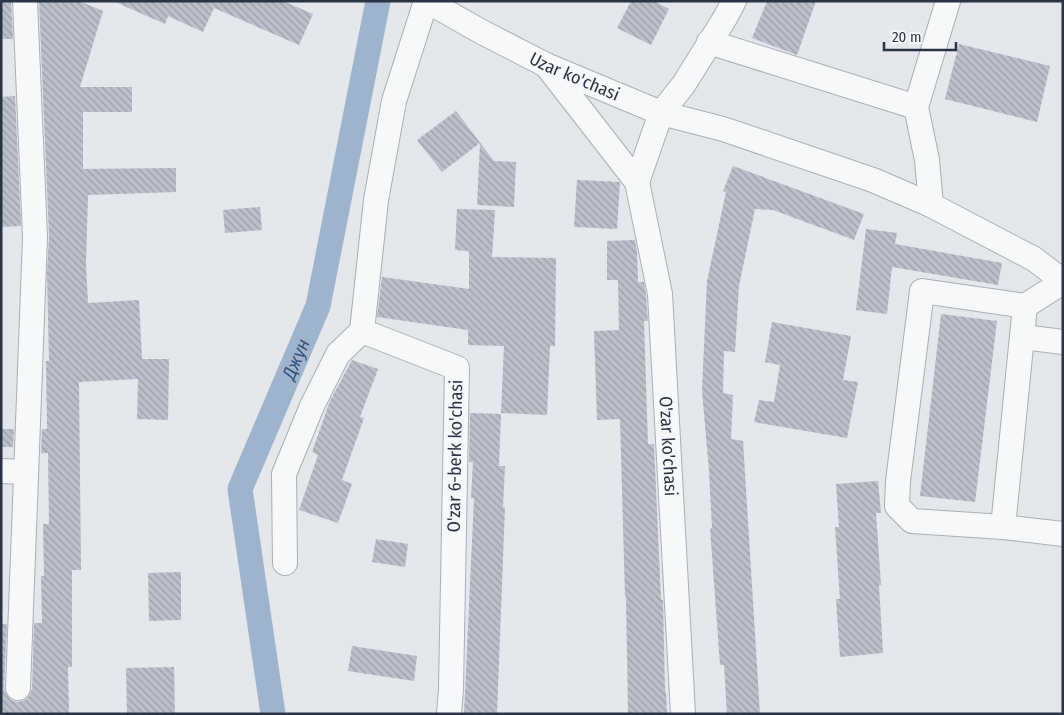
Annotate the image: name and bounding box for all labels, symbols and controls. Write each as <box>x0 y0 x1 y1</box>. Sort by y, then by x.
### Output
scale bar <box>884 20 956 52</box>
text: 20 m <box>892 28 922 46</box>
street label: Uzar ko'chasi <box>526 47 623 106</box>
water label: Джун <box>276 335 315 385</box>
street label: O'zar 6-berk ko'chasi <box>443 379 467 533</box>
street label: O'zar ko'chasi <box>655 396 682 497</box>

